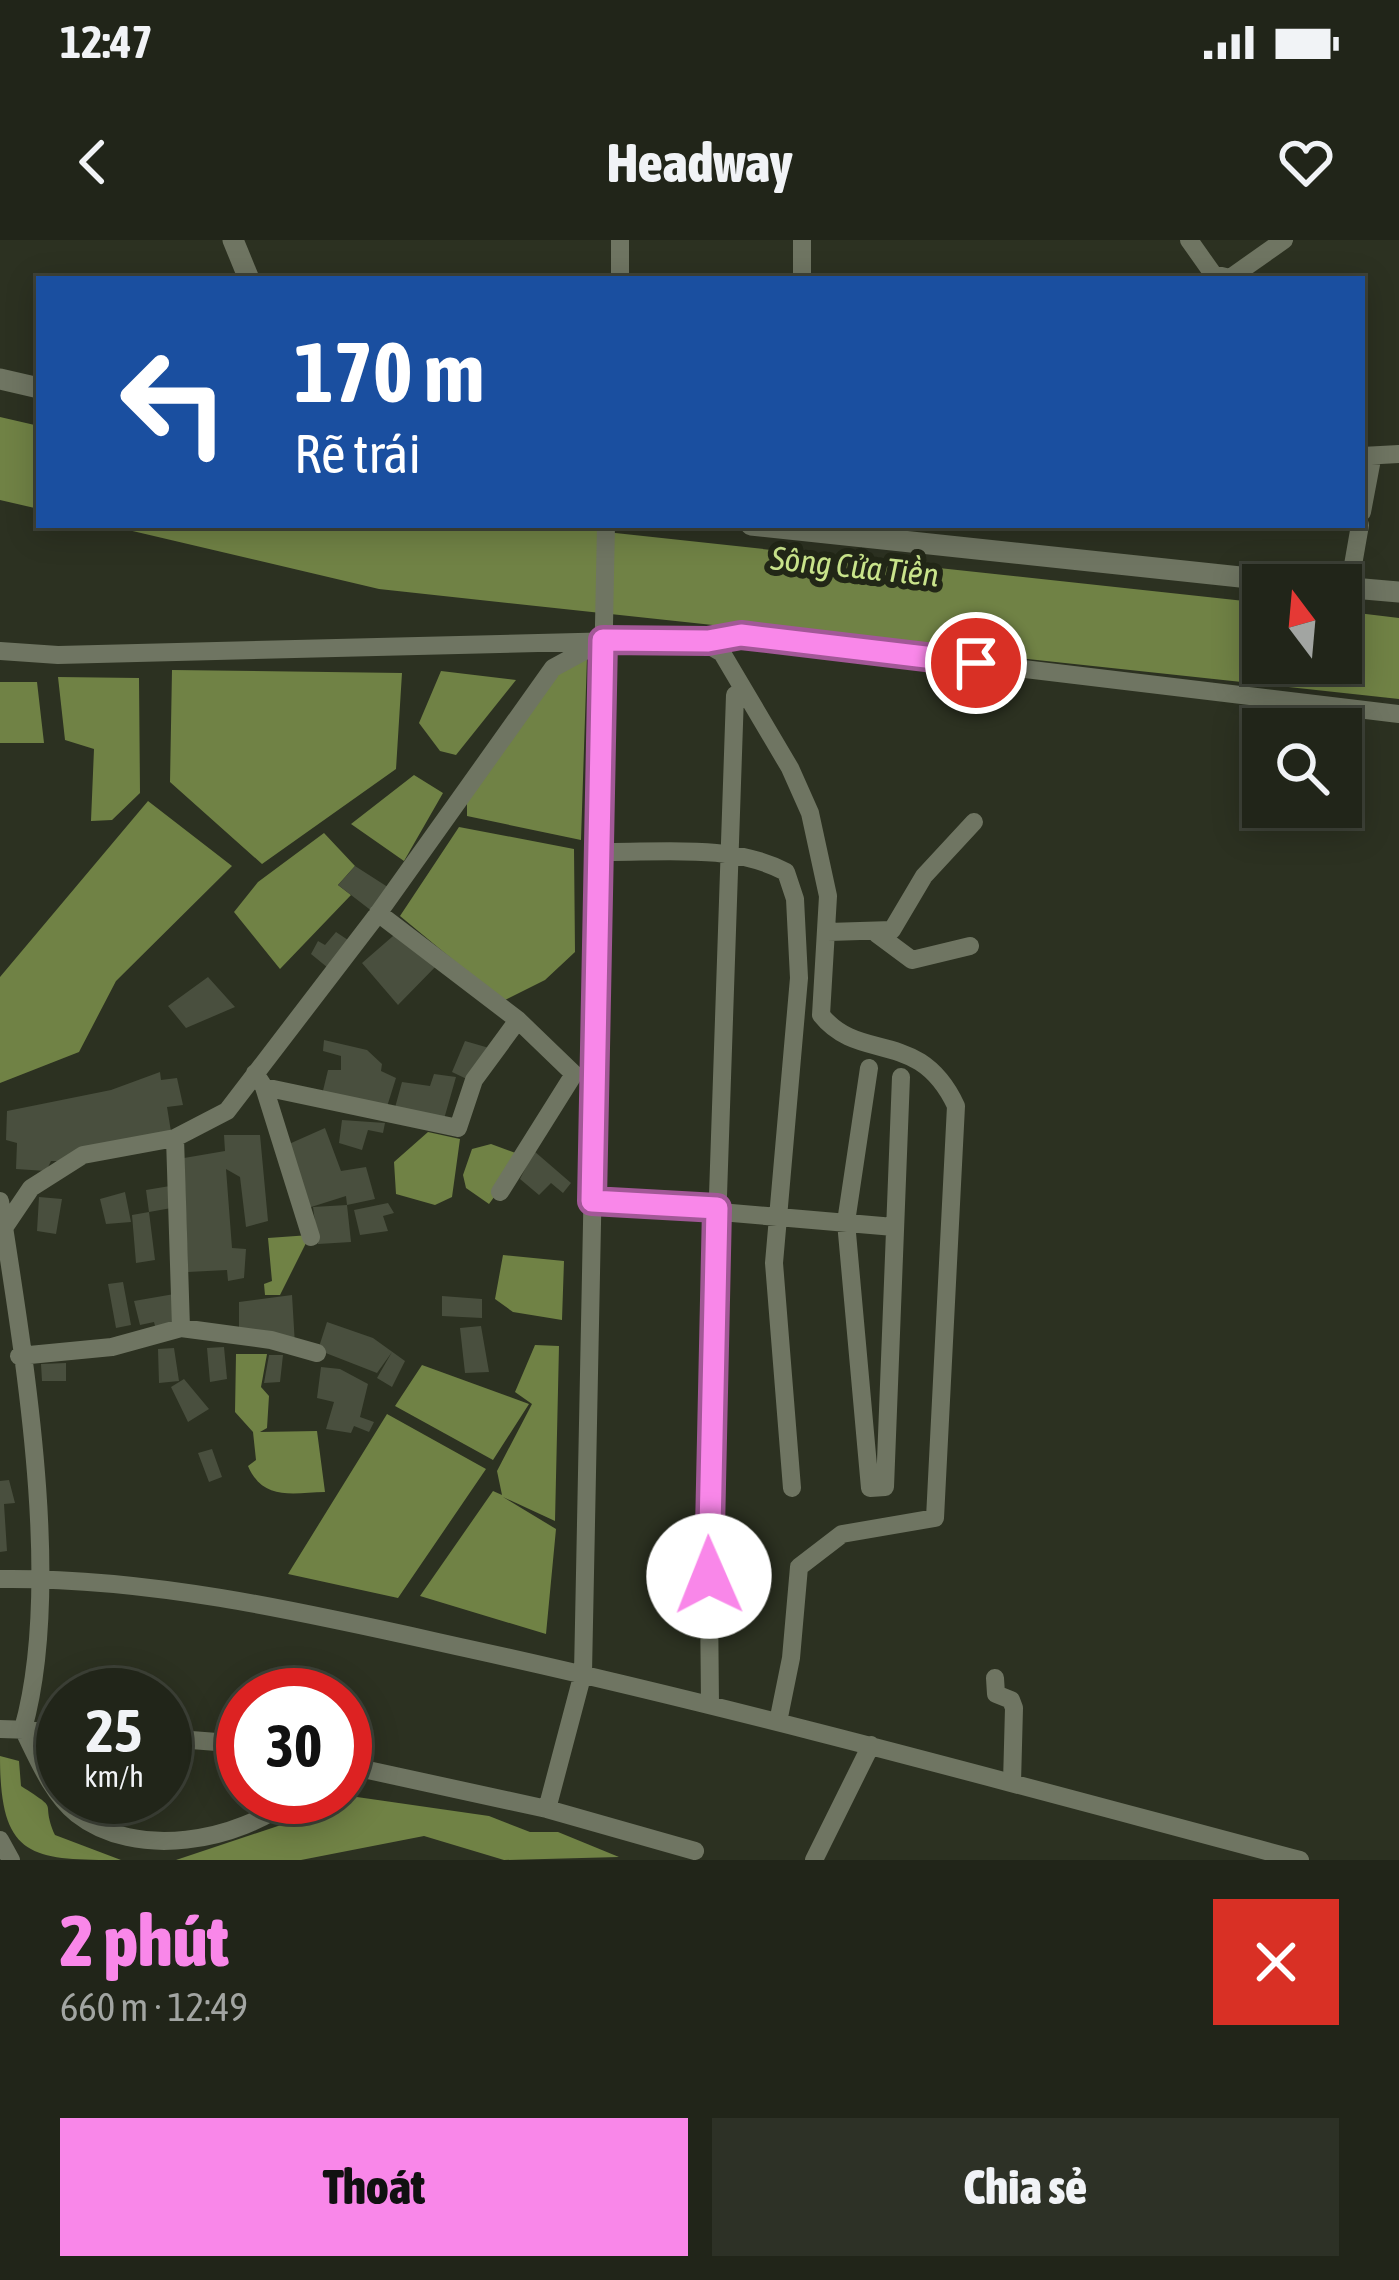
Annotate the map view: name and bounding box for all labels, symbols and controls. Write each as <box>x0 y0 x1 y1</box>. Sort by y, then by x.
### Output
text: 12:47 <box>60 16 153 68</box>
icon: back <box>60 129 126 195</box>
icon: heart <box>1273 129 1339 195</box>
text: Headway <box>607 132 792 193</box>
icon: left <box>96 324 252 480</box>
text: 170 m <box>294 324 484 420</box>
text: Rẽ trái <box>294 423 421 484</box>
water label: Sông Cửa Tiền <box>768 538 941 594</box>
north arrow <box>1242 564 1362 684</box>
map controls <box>1242 564 1362 828</box>
pin <box>925 612 1027 714</box>
icon: arrive <box>943 630 1009 696</box>
button: search <box>1242 708 1362 828</box>
position arrow <box>646 1513 772 1639</box>
speed limit sign: 30 <box>216 1668 372 1824</box>
text: 25 <box>86 1696 142 1765</box>
text: km/h <box>84 1759 144 1793</box>
text: 2 phút <box>60 1899 228 1981</box>
button: close <box>1213 1899 1339 2025</box>
text: 660 m · 12:49 <box>60 1985 248 2029</box>
button: Thoát <box>60 2118 688 2256</box>
button: Chia sẻ <box>712 2118 1339 2256</box>

